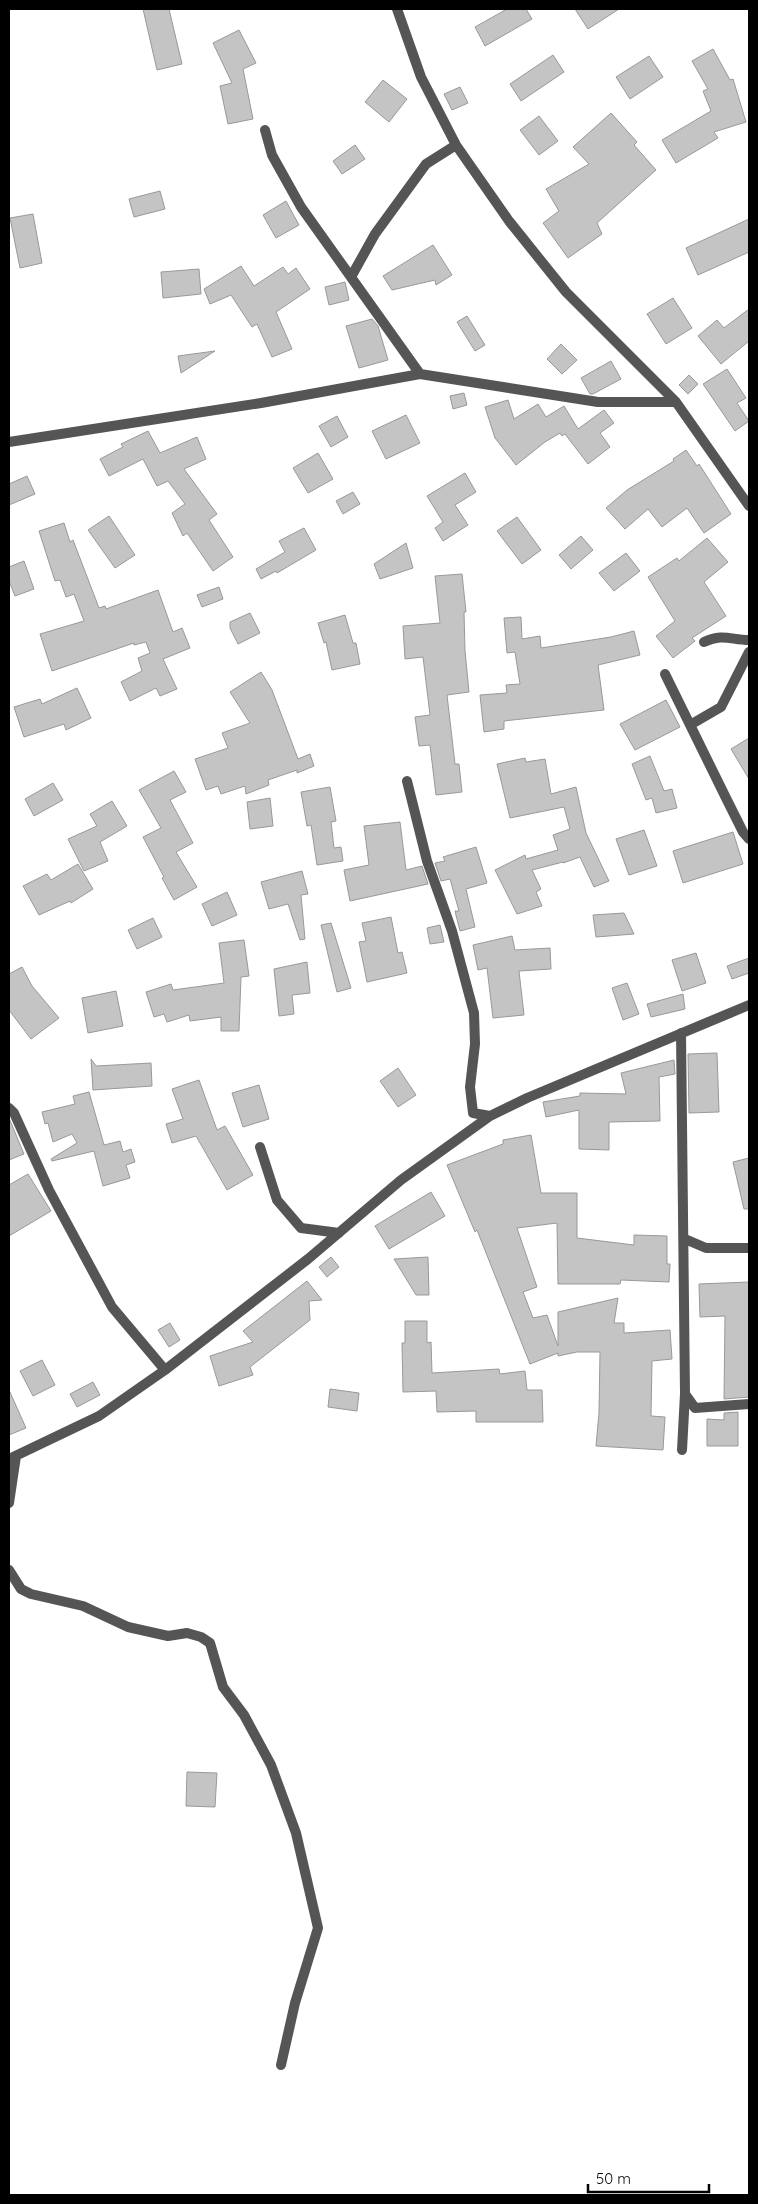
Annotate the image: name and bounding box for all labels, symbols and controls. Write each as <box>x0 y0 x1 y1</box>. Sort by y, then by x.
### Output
scale bar <box>588 2162 709 2194</box>
text: 50 m <box>596 2169 631 2188</box>

